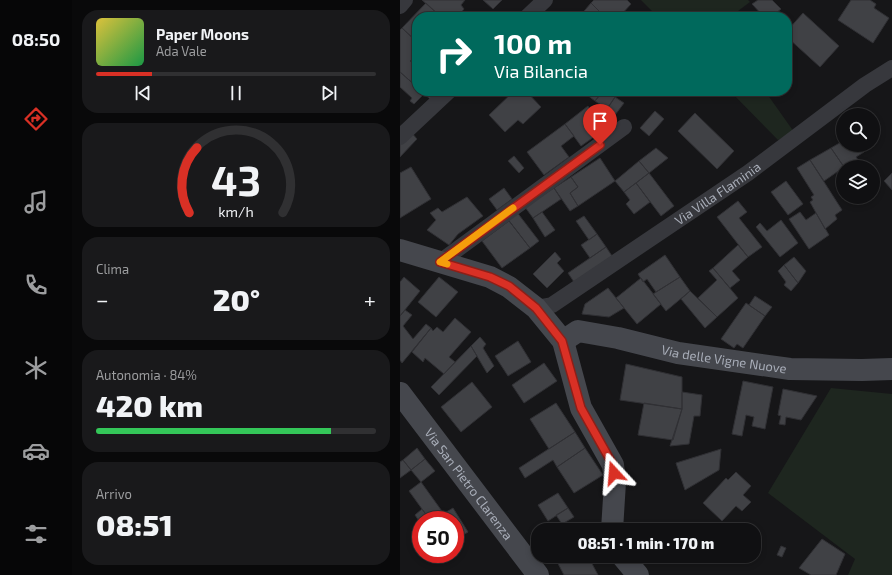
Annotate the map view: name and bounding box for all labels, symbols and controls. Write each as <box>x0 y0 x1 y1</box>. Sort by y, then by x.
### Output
text: Paper Moons <box>156 25 249 43</box>
text: 100 m <box>494 26 572 60</box>
text: 08:50 <box>12 28 60 50</box>
icon: right <box>428 28 480 80</box>
text: Ada Vale <box>156 43 207 59</box>
text: Via Bilancia <box>494 60 588 82</box>
icon: previous <box>132 82 154 104</box>
icon: pause <box>225 82 247 104</box>
icon: next <box>318 82 340 104</box>
pin <box>583 104 617 145</box>
icon: directions <box>22 105 50 133</box>
map controls <box>836 108 880 204</box>
button: search <box>836 108 880 152</box>
icon: arrive <box>589 110 611 132</box>
text: 43 <box>211 154 261 204</box>
street label: Via Villa Flaminia <box>672 158 764 228</box>
button: layers <box>836 160 880 204</box>
icon: music <box>22 188 50 216</box>
text: km/h <box>218 202 254 219</box>
text: Clima <box>96 261 129 277</box>
icon: phone <box>22 271 50 299</box>
text: 20° <box>213 281 260 317</box>
text: − <box>96 286 109 312</box>
text: + <box>364 286 376 312</box>
street label: Via delle Vigne Nuove <box>660 341 788 376</box>
icon: climate <box>22 354 50 382</box>
text: Autonomia · 84% <box>96 367 197 383</box>
text: 420 km <box>96 387 203 423</box>
street label: Via San Pietro Clarenza <box>421 425 516 543</box>
icon: car <box>22 437 50 465</box>
position arrow <box>593 452 635 494</box>
text: Arrivo <box>96 486 132 502</box>
text: 08:51 <box>96 506 173 542</box>
speed limit sign: 50 <box>412 511 464 563</box>
icon: filters <box>22 520 50 548</box>
text: 08:51 · 1 min · 170 m <box>578 534 714 552</box>

